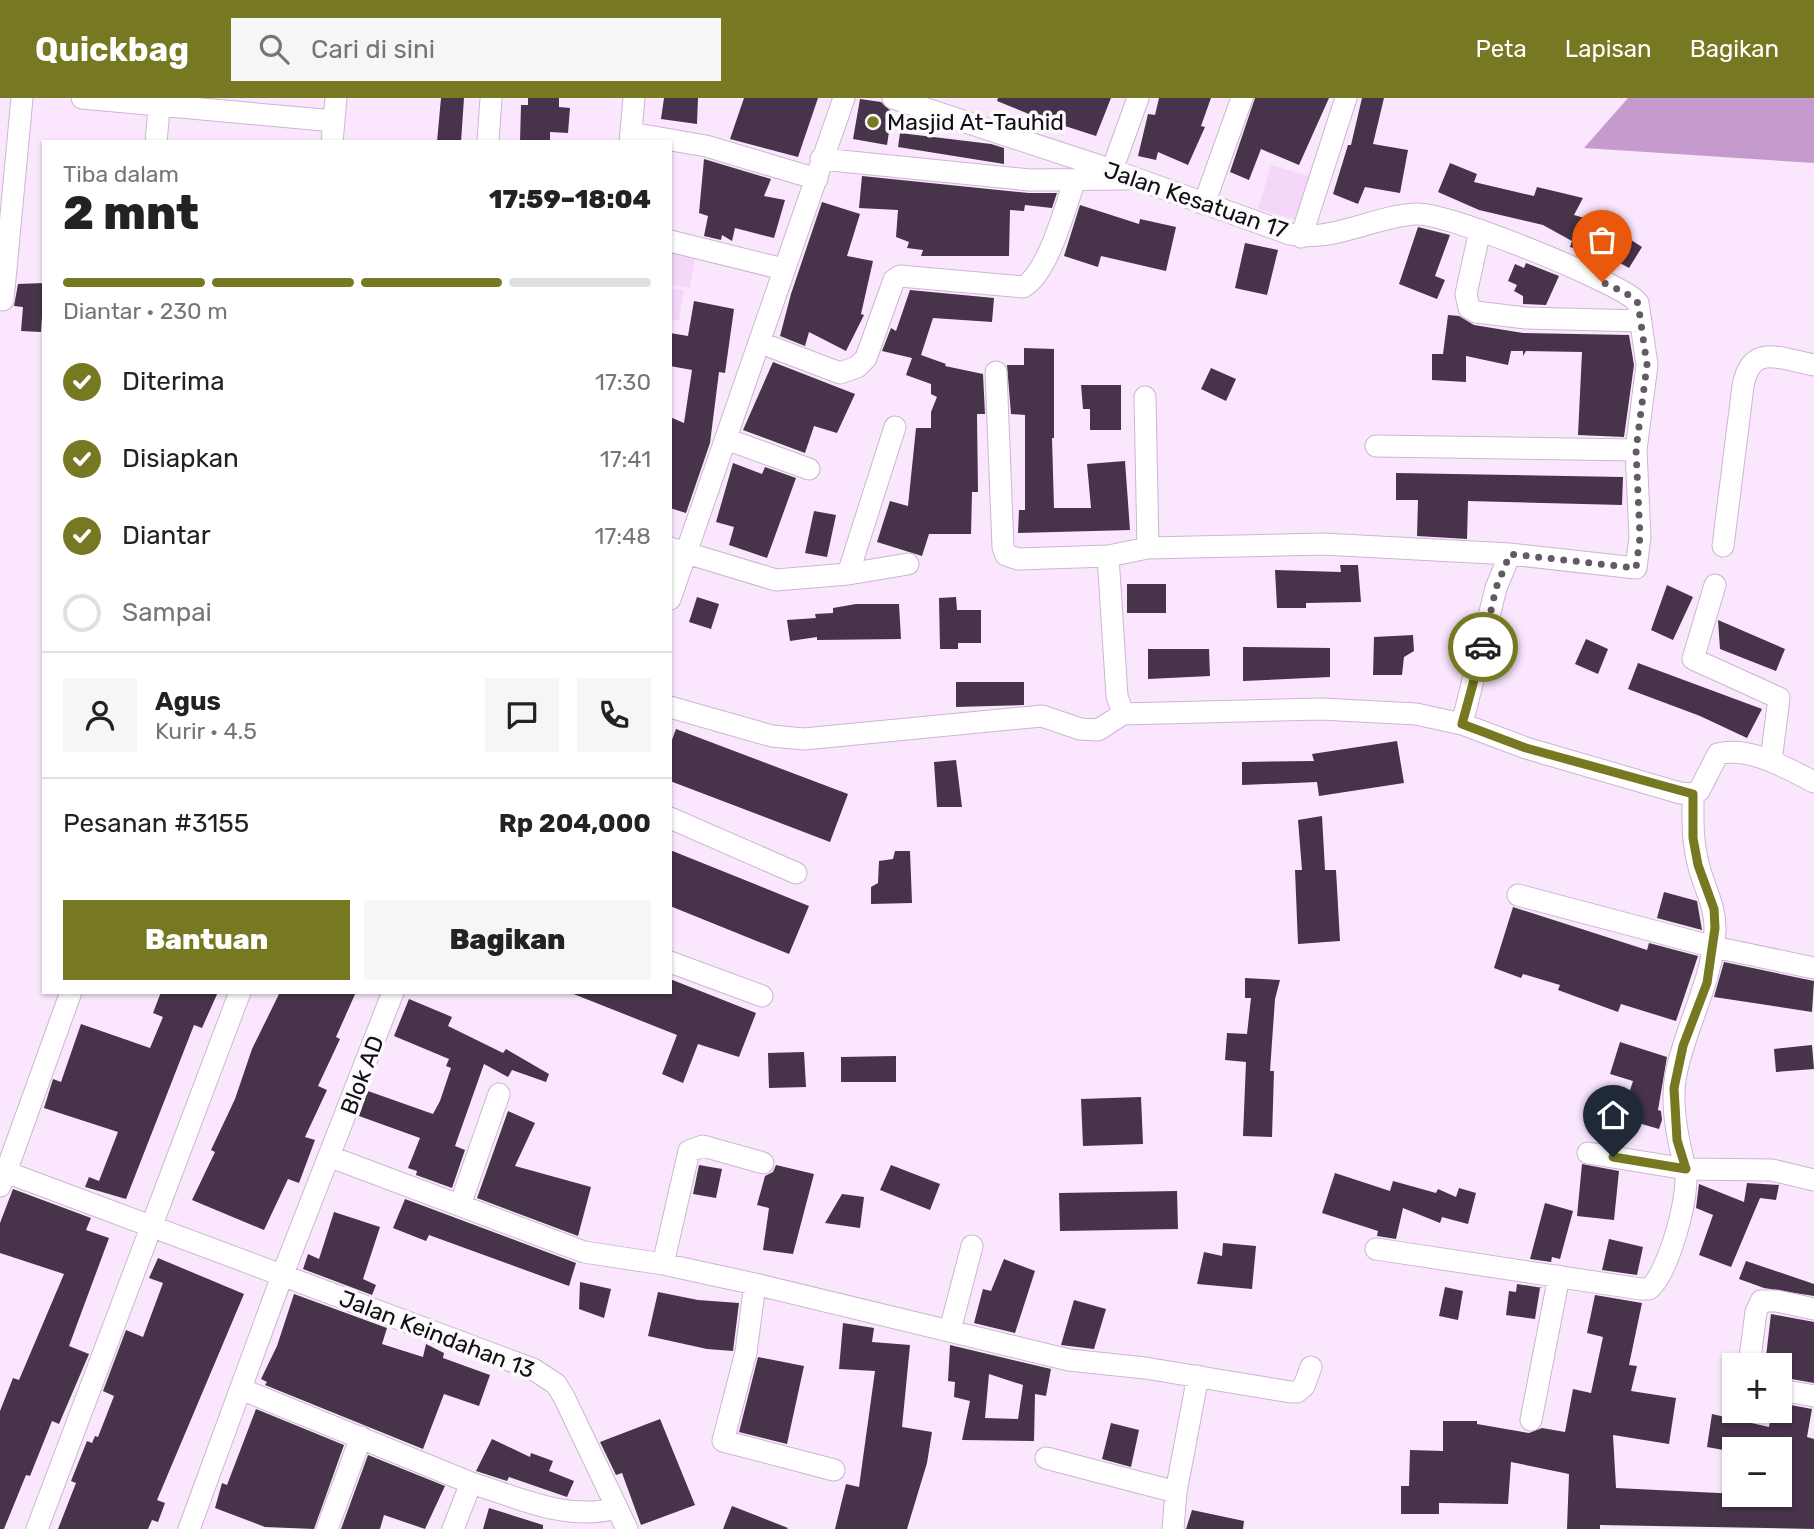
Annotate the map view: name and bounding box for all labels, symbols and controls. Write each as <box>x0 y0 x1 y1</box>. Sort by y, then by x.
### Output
search box <box>231 18 721 81</box>
text: Quickbag <box>35 30 189 69</box>
icon: search <box>255 30 293 68</box>
text: Cari di sini <box>311 34 435 65</box>
text: Peta <box>1475 35 1527 63</box>
text: Lapisan <box>1565 35 1652 63</box>
text: Bagikan <box>1690 35 1779 63</box>
place label: Masjid At-Tauhid <box>887 108 1064 136</box>
marker: Masjid At-Tauhid <box>865 114 881 130</box>
street label: Jalan Kesatuan 17 <box>1101 155 1292 245</box>
text: Tiba dalam <box>63 160 179 188</box>
text: 17:59–18:04 <box>489 184 651 215</box>
text: 2 mnt <box>63 186 199 241</box>
pin <box>1572 210 1632 282</box>
icon: bag <box>1583 221 1621 259</box>
text: Diantar · 230 m <box>63 297 228 325</box>
icon: check <box>63 363 101 401</box>
text: Diterima <box>122 366 225 397</box>
text: 17:30 <box>595 368 651 396</box>
icon: check <box>63 440 101 478</box>
text: Disiapkan <box>122 443 239 474</box>
text: 17:41 <box>600 445 651 473</box>
icon: check <box>63 517 101 555</box>
text: Diantar <box>122 520 211 551</box>
text: 17:48 <box>595 522 651 550</box>
text: Sampai <box>122 597 212 628</box>
courier <box>1448 612 1518 682</box>
icon: car <box>1464 628 1502 666</box>
button: person <box>63 678 137 752</box>
button: chat <box>485 678 559 752</box>
button: phone <box>577 678 651 752</box>
text: Agus <box>155 686 221 717</box>
text: Kurir · 4.5 <box>155 717 257 745</box>
text: Pesanan #3155 <box>63 808 249 839</box>
text: Rp 204,000 <box>499 808 651 839</box>
button: Bantuan <box>63 900 350 980</box>
button: Bagikan <box>364 900 651 980</box>
street label: Blok AD <box>334 1032 390 1118</box>
pin <box>1583 1085 1643 1157</box>
icon: home <box>1594 1096 1632 1134</box>
street label: Jalan Keindahan 13 <box>335 1284 539 1384</box>
map controls <box>1722 1353 1792 1507</box>
button: + <box>1722 1353 1792 1423</box>
button: − <box>1722 1437 1792 1507</box>

